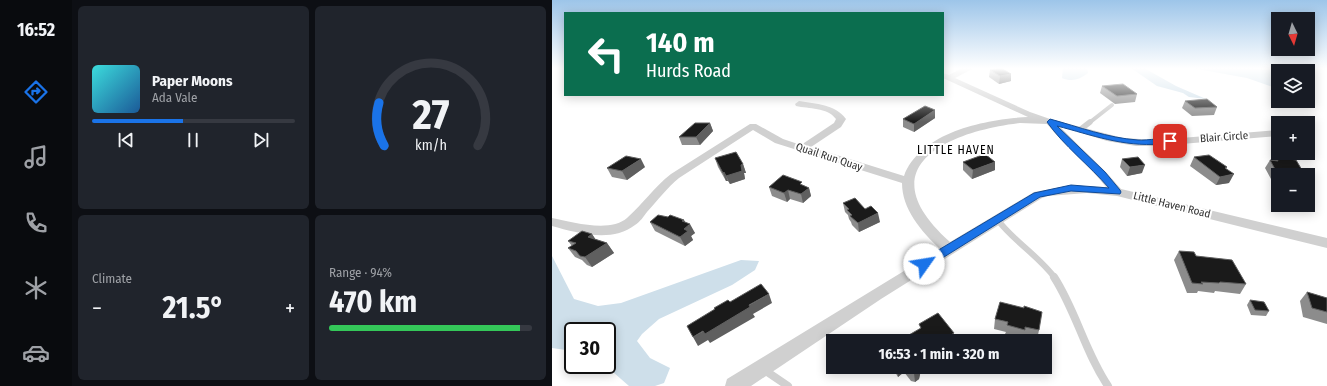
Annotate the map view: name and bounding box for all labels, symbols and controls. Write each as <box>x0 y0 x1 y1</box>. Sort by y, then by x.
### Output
north arrow <box>1271 12 1315 56</box>
map controls <box>1271 12 1315 212</box>
text: 16:52 <box>17 19 55 41</box>
text: 140 m <box>646 26 715 59</box>
icon: left <box>580 28 632 80</box>
text: Hurds Road <box>646 60 731 82</box>
button: layers <box>1271 64 1315 108</box>
text: Paper Moons <box>152 72 233 90</box>
icon: directions <box>22 78 50 106</box>
text: 27 <box>411 89 449 139</box>
text: Ada Vale <box>152 90 197 105</box>
button: + <box>1271 116 1315 160</box>
pin <box>1153 124 1187 158</box>
icon: previous <box>115 129 137 151</box>
icon: pause <box>182 129 204 151</box>
icon: next <box>250 129 272 151</box>
street label: Blair Circle <box>1199 129 1249 145</box>
icon: arrive <box>1159 130 1181 152</box>
text: km/h <box>415 136 446 153</box>
street label: Quail Run Quay <box>794 140 864 174</box>
icon: music <box>22 143 50 171</box>
district label: LITTLE HAVEN <box>917 143 995 157</box>
button: − <box>1271 168 1315 212</box>
street label: Little Haven Road <box>1132 189 1212 221</box>
icon: phone <box>22 209 50 237</box>
position arrow <box>903 243 945 285</box>
text: Range · 94% <box>329 265 392 280</box>
text: Climate <box>92 271 132 286</box>
icon: climate <box>22 274 50 302</box>
text: 470 km <box>329 284 417 320</box>
text: 21.5° <box>163 290 224 326</box>
text: − <box>92 295 102 322</box>
text: + <box>285 295 295 322</box>
speed limit sign: 30 <box>564 322 616 374</box>
icon: car <box>22 339 50 367</box>
text: 16:53 · 1 min · 320 m <box>879 345 999 363</box>

